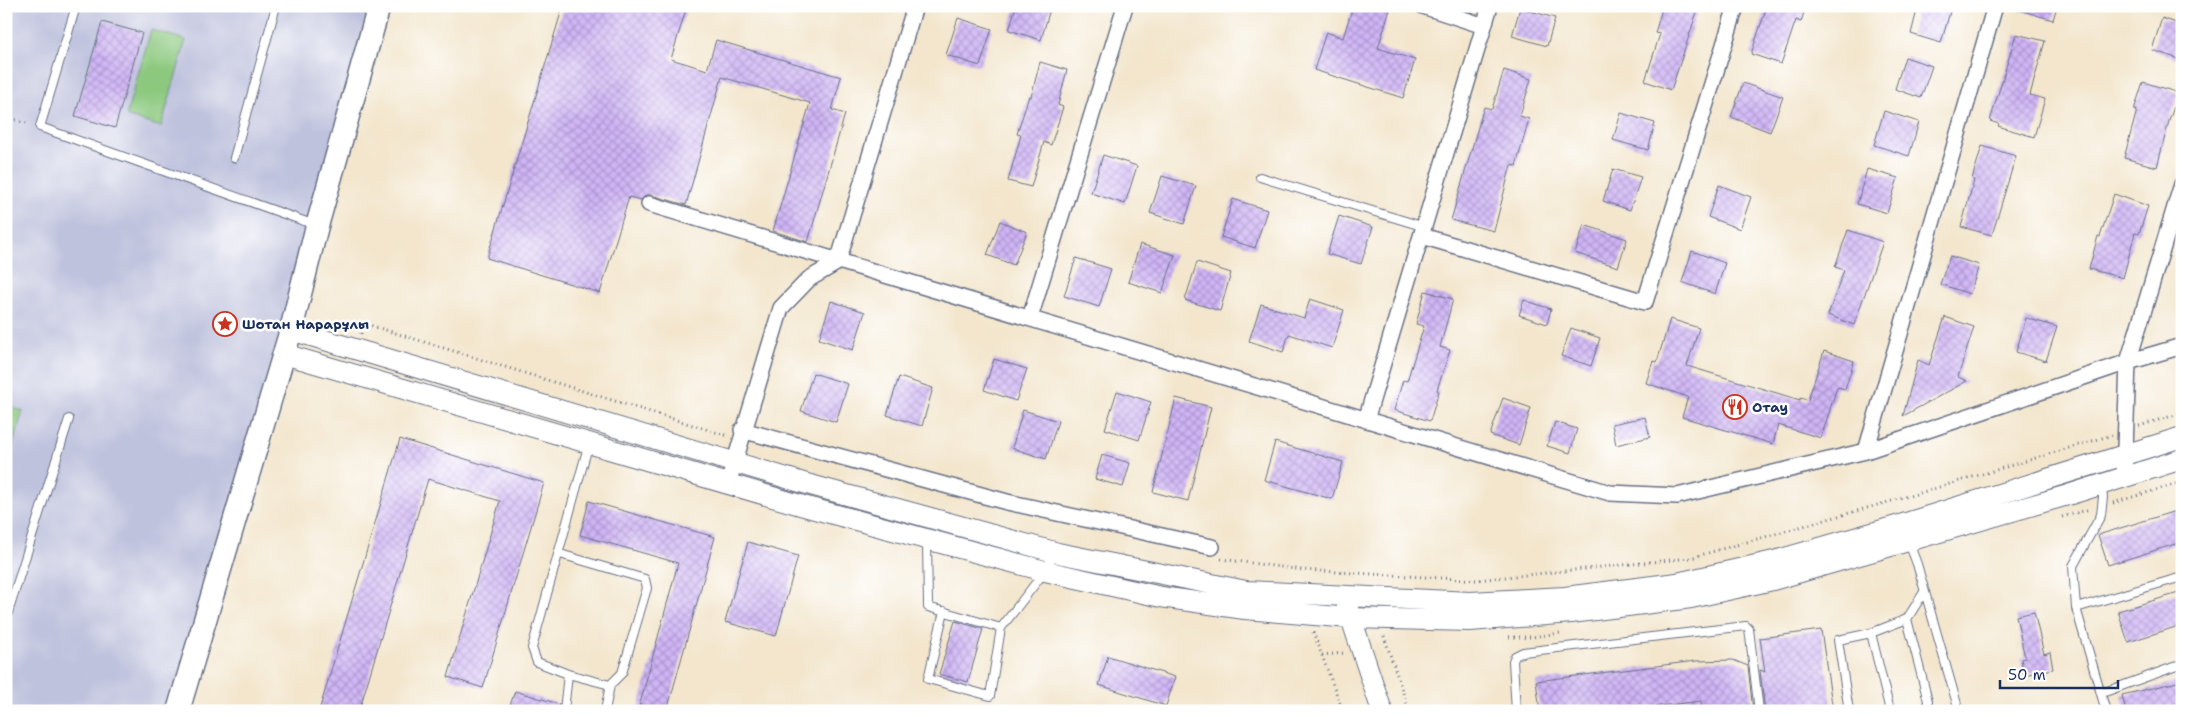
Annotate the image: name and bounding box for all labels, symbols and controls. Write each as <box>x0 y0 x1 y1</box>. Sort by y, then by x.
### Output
place icon: Шотан Нарарұлы <box>212 311 238 337</box>
place label: Шотан Нарарұлы <box>242 315 369 333</box>
restaurant icon: Отау <box>1722 394 1748 420</box>
place label: Отау <box>1752 398 1788 416</box>
scale bar <box>2000 657 2118 689</box>
text: 50 m <box>2008 665 2046 685</box>

